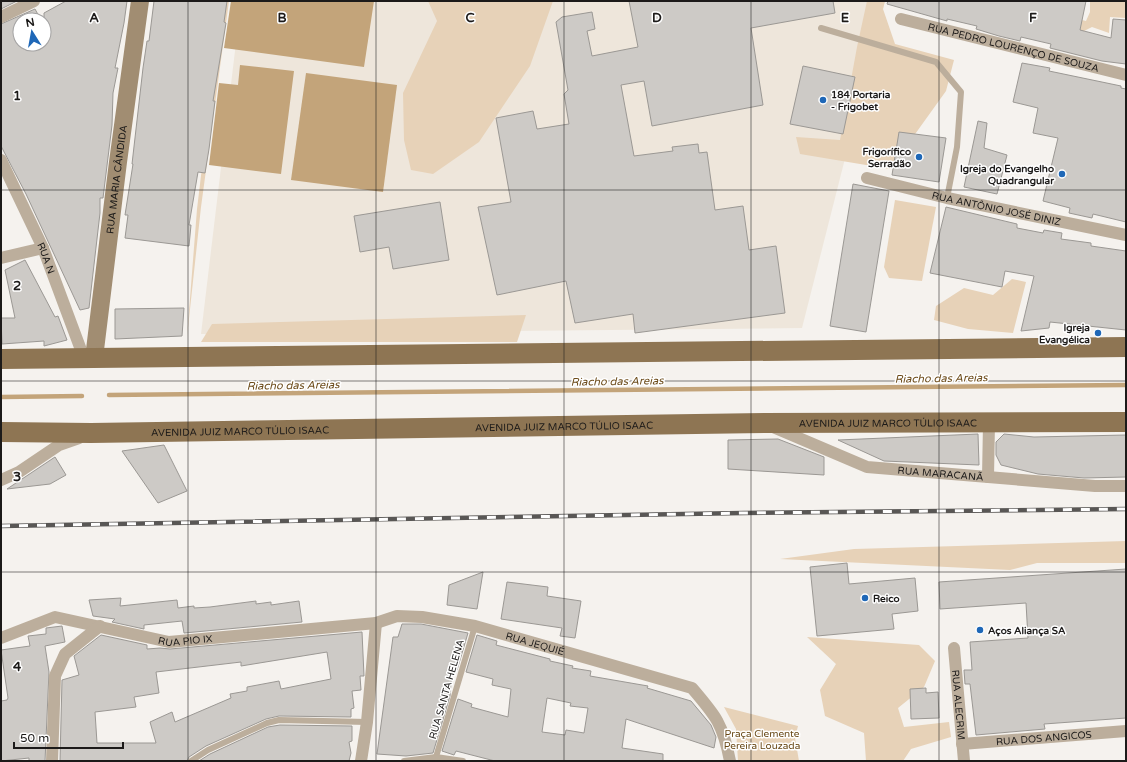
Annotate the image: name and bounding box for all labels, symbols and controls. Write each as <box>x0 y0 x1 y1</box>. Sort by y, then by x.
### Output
text: A <box>89 10 99 26</box>
text: B <box>277 10 287 26</box>
text: C <box>465 10 475 26</box>
text: D <box>652 10 662 26</box>
text: E <box>841 10 849 26</box>
text: F <box>1029 10 1037 26</box>
north arrow <box>12 12 52 52</box>
text: N <box>25 15 36 30</box>
street label: RUA PEDRO LOURENÇO DE SOUZA <box>927 21 1100 75</box>
text: 1 <box>13 88 21 104</box>
place label: 184 Portaria - Frigobet <box>831 89 891 113</box>
marker: 184 Portaria - Frigobet <box>818 95 828 105</box>
street label: RUA MARIA CÂNDIDA <box>104 124 130 235</box>
place label: Frigorífico Serradão <box>862 146 911 170</box>
marker: Frigorífico Serradão <box>914 152 924 162</box>
place label: Igreja do Evangelho Quadrangular <box>960 163 1054 187</box>
marker: Igreja do Evangelho Quadrangular <box>1057 169 1067 179</box>
street label: RUA ANTÔNIO JOSÉ DINIZ <box>931 189 1062 228</box>
street label: RUA N <box>34 241 57 276</box>
text: 2 <box>13 278 21 294</box>
place label: Igreja Evangélica <box>1039 322 1090 346</box>
marker: Igreja Evangélica <box>1093 328 1103 338</box>
water label: Riacho das Areias <box>895 371 988 386</box>
water label: Riacho das Areias <box>571 374 664 389</box>
water label: Riacho das Areias <box>247 378 340 393</box>
street label: AVENIDA JUIZ MARCO TÚLIO ISAAC <box>799 417 977 430</box>
street label: AVENIDA JUIZ MARCO TÚLIO ISAAC <box>475 420 653 434</box>
street label: AVENIDA JUIZ MARCO TÚLIO ISAAC <box>151 424 329 439</box>
street label: RUA MARACANÃ <box>897 465 984 484</box>
text: 3 <box>13 469 21 485</box>
marker: Reico <box>860 593 870 603</box>
place label: Reico <box>873 593 900 605</box>
marker: Aços Aliança SA <box>975 625 985 635</box>
place label: Aços Aliança SA <box>988 625 1066 637</box>
street label: RUA JEQUIÉ <box>504 630 566 658</box>
street label: RUA PIO IX <box>157 633 213 650</box>
street label: RUA SANTA HELENA <box>427 638 467 741</box>
text: 4 <box>13 659 22 675</box>
street label: RUA ALECRIM <box>949 669 967 741</box>
scale bar <box>14 724 123 750</box>
park label: Praça Clemente Pereira Louzada <box>724 728 800 752</box>
street label: RUA DOS ANGICOS <box>995 729 1092 748</box>
text: 50 m <box>20 731 49 745</box>

